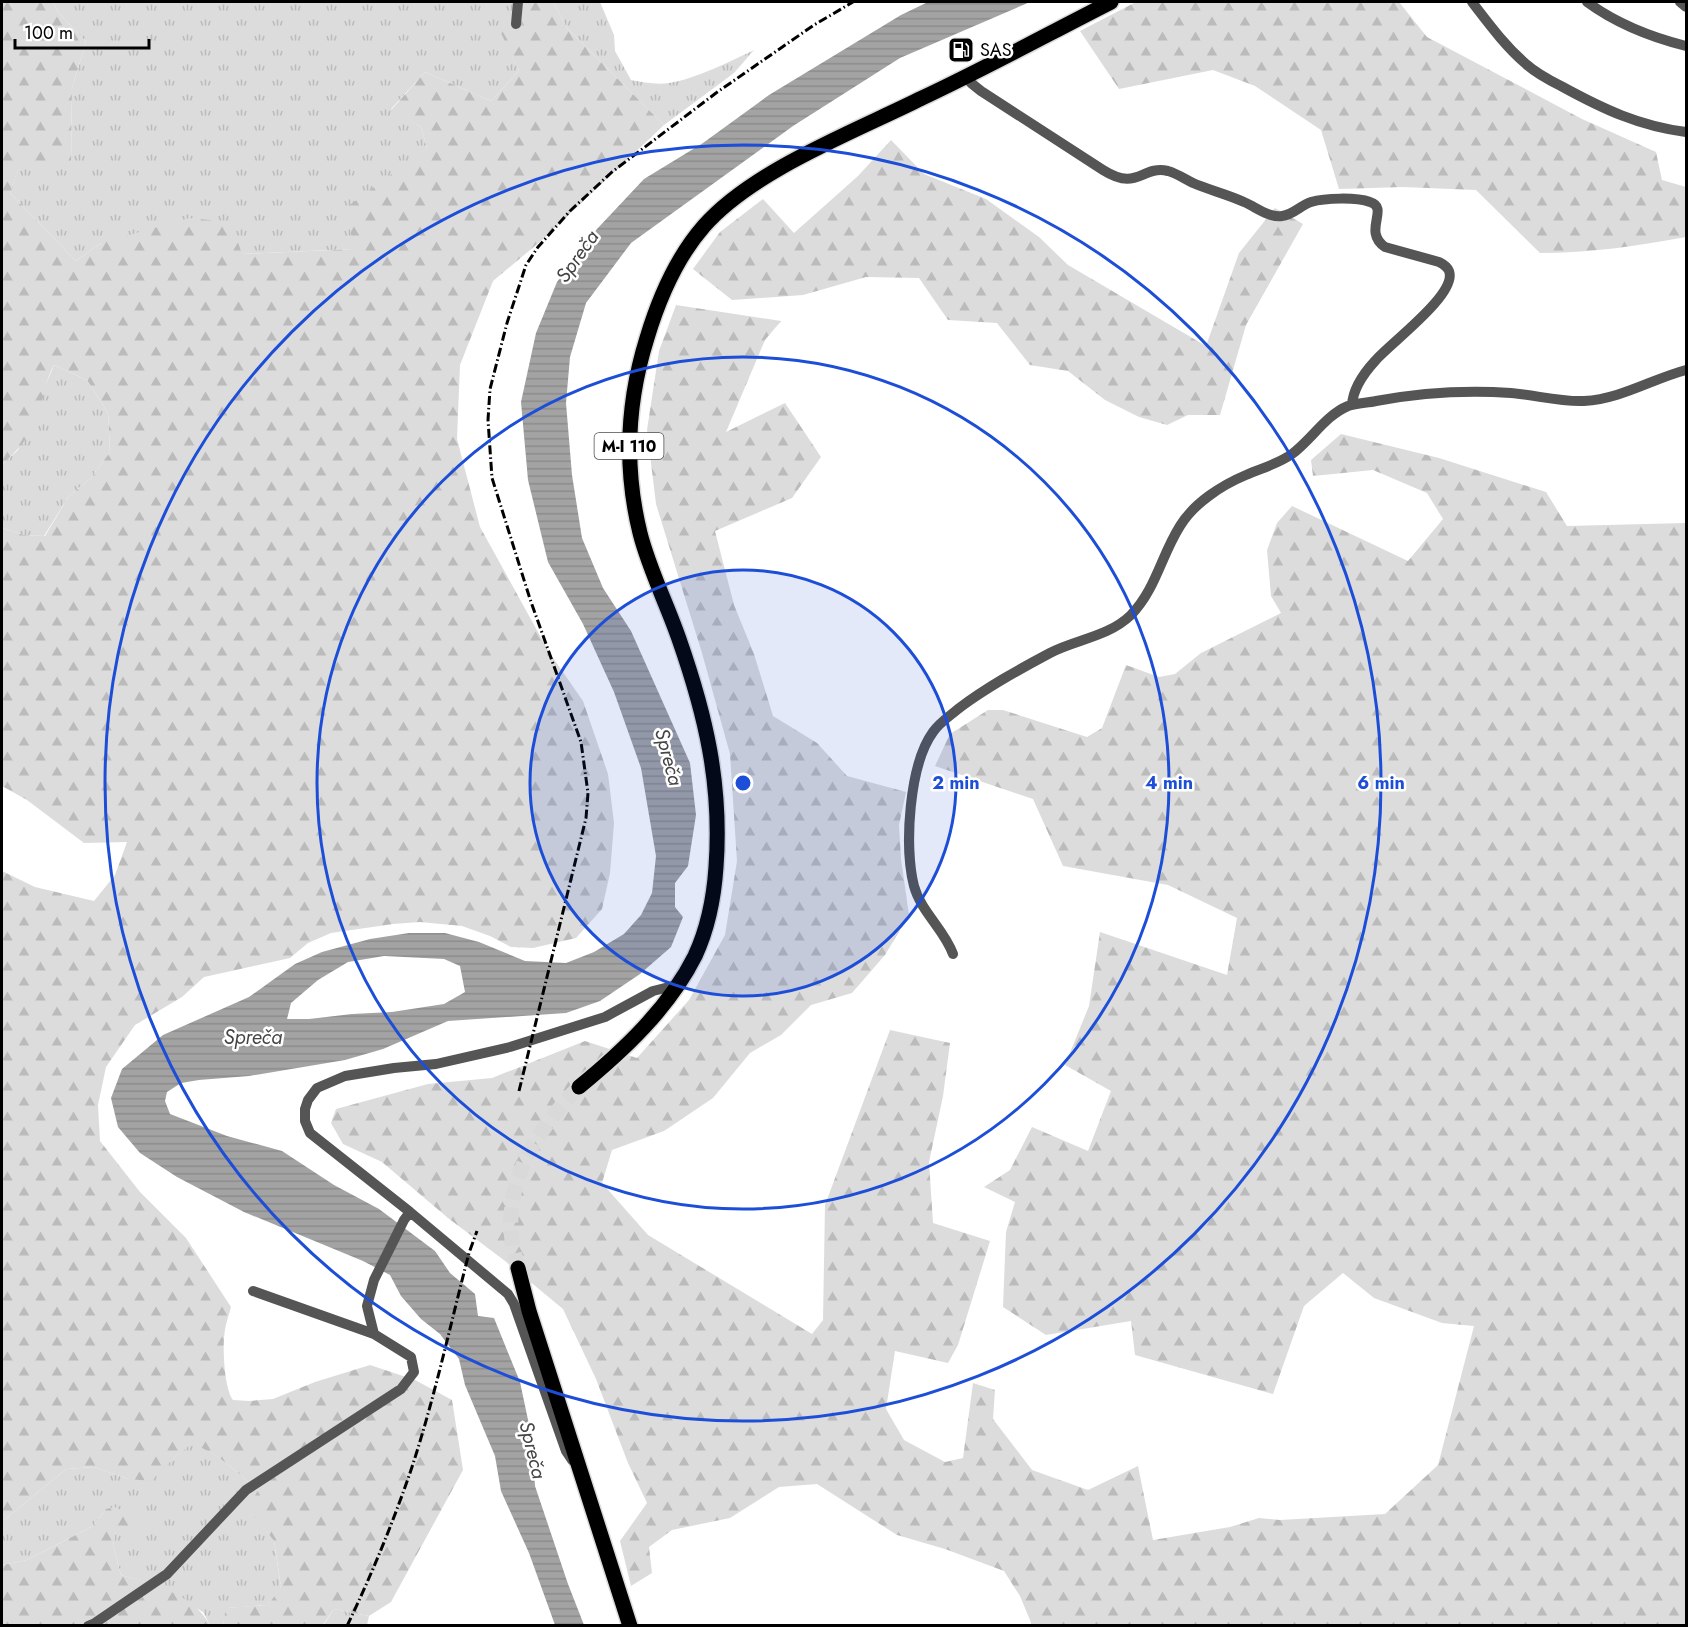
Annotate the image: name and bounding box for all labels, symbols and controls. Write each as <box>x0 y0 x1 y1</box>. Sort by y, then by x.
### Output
scale bar <box>15 12 148 50</box>
text: 100 m <box>24 20 73 46</box>
fuel station icon: SAS <box>946 35 976 65</box>
place label: SAS <box>980 37 1012 63</box>
water label: Spreča <box>549 224 606 289</box>
road number: M-I 110 <box>594 433 664 459</box>
water label: Spreča <box>647 725 690 789</box>
text: 2 min <box>932 770 980 796</box>
text: 4 min <box>1145 770 1193 796</box>
text: 6 min <box>1357 770 1405 796</box>
centre of rings <box>733 773 753 793</box>
water label: Spreča <box>224 1023 282 1052</box>
water label: Spreča <box>511 1418 554 1482</box>

